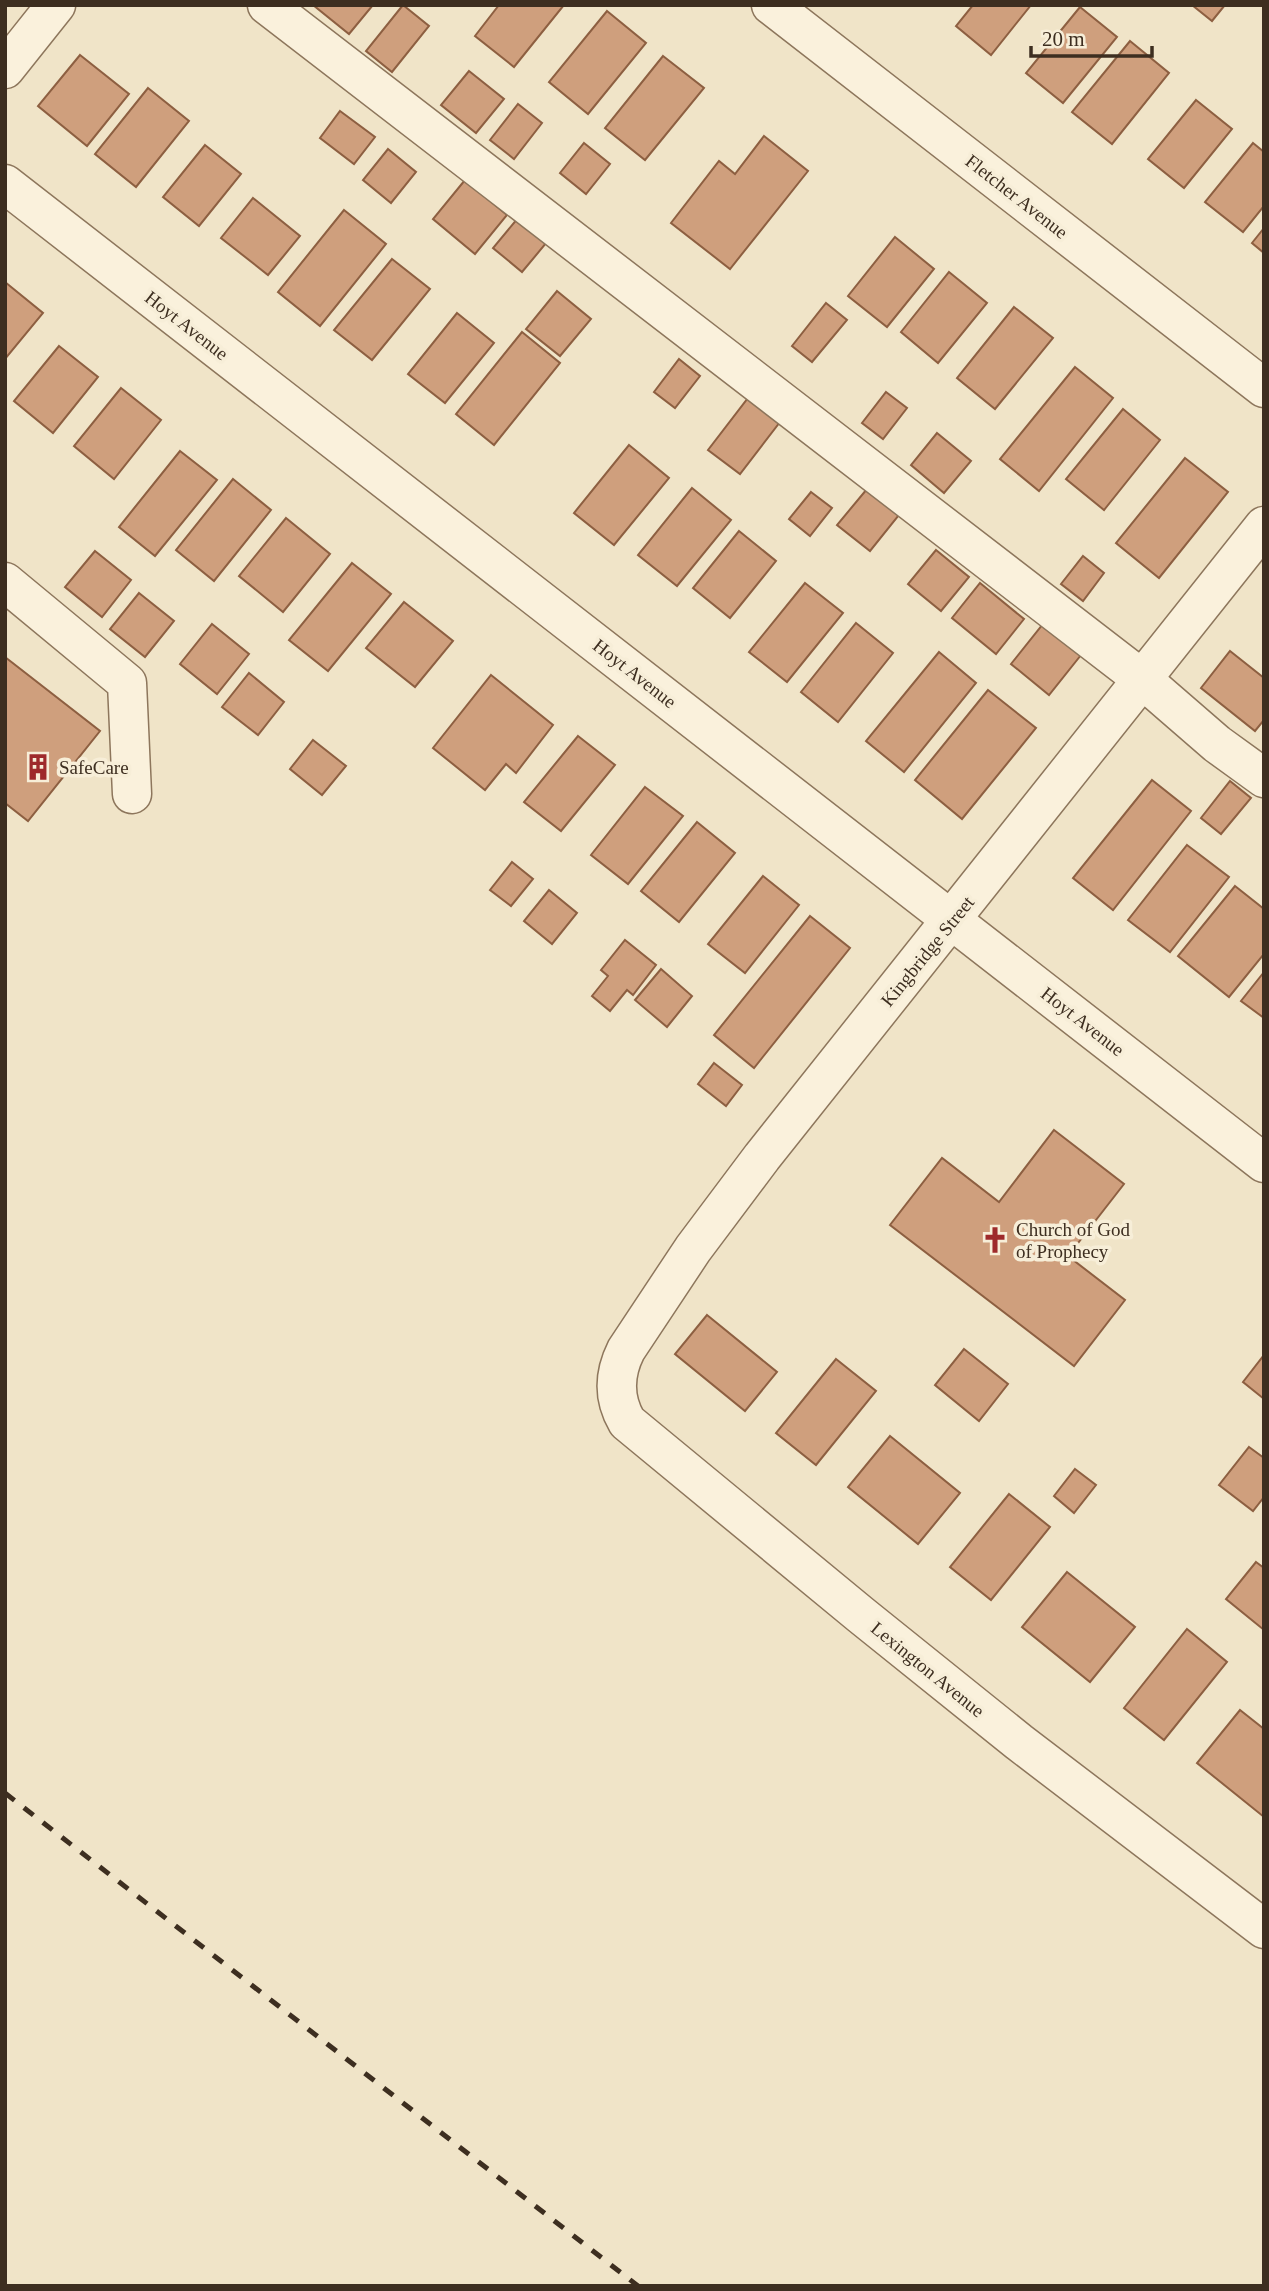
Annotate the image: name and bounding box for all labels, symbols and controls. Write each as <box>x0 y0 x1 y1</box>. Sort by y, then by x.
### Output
scale bar <box>1031 14 1152 58</box>
text: 20 m <box>1042 27 1085 51</box>
street label: Fletcher Avenue <box>962 150 1072 243</box>
street label: Hoyt Avenue <box>141 287 232 364</box>
street label: Hoyt Avenue <box>589 635 680 712</box>
building icon: SafeCare <box>23 752 53 782</box>
place label: SafeCare <box>59 757 129 778</box>
street label: Kingbridge Street <box>877 891 979 1011</box>
street label: Hoyt Avenue <box>1037 983 1128 1060</box>
place label: Church of God of Prophecy <box>1016 1219 1130 1262</box>
church icon: Church of God of Prophecy <box>980 1225 1010 1255</box>
street label: Lexington Avenue <box>867 1617 988 1721</box>

